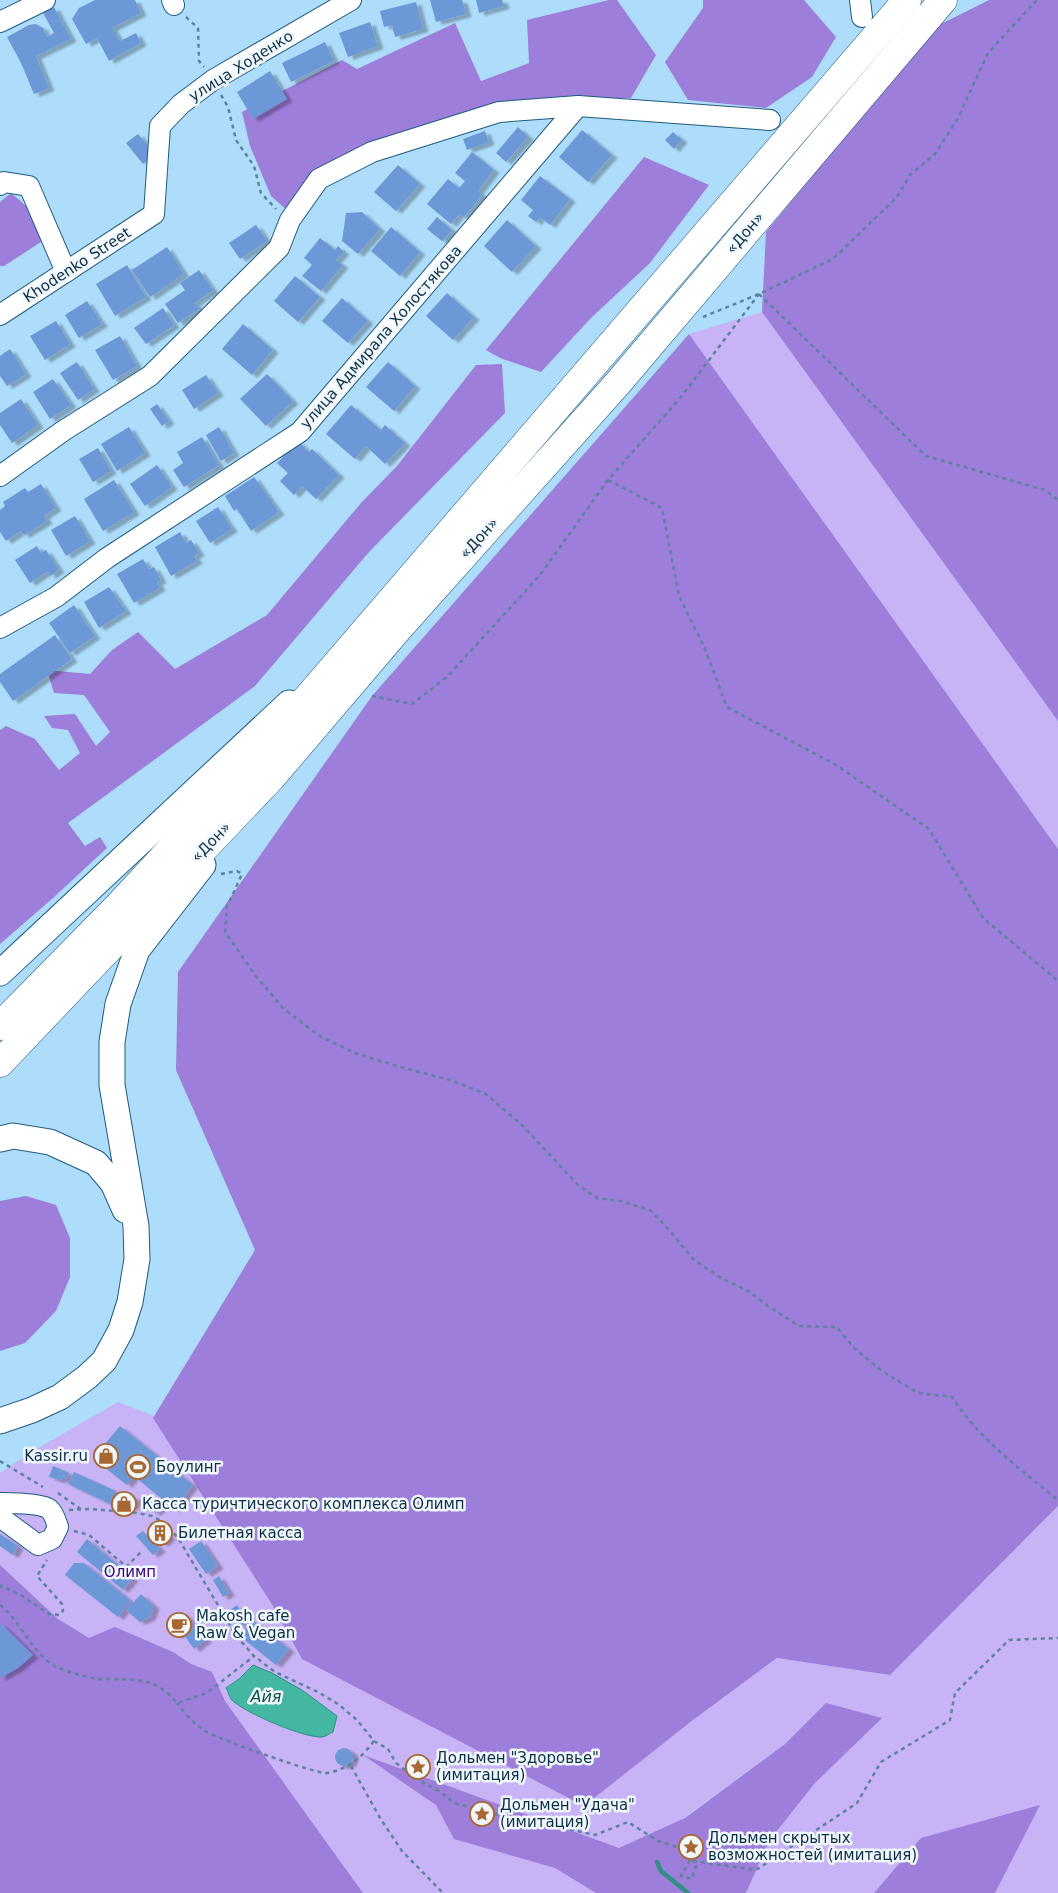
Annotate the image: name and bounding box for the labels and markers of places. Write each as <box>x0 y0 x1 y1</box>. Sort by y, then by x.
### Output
shop icon: Kassir.ru <box>93 1443 119 1469</box>
place label: Kassir.ru <box>24 1447 88 1465</box>
sports icon: Боулинг <box>125 1454 151 1480</box>
place label: Боулинг <box>156 1458 221 1476</box>
shop icon: Касса туричтического комплекса Олимп <box>111 1491 137 1517</box>
place label: Касса туричтического комплекса Олимп <box>142 1495 465 1513</box>
building icon: Билетная касса <box>147 1520 173 1546</box>
place label: Билетная касса <box>178 1524 302 1542</box>
place label: Makosh cafe Raw & Vegan <box>196 1607 295 1642</box>
cafe icon: Makosh cafe Raw & Vegan <box>166 1612 192 1638</box>
place label: Дольмен "Здоровье" (имитация) <box>436 1749 599 1784</box>
place icon: Дольмен "Здоровье" (имитация) <box>405 1754 431 1780</box>
place label: Дольмен "Удача" (имитация) <box>500 1796 635 1831</box>
place icon: Дольмен "Удача" (имитация) <box>469 1801 495 1827</box>
place label: Дольмен скрытых возможностей (имитация) <box>708 1829 917 1864</box>
place icon: Дольмен скрытых возможностей (имитация) <box>678 1834 704 1860</box>

